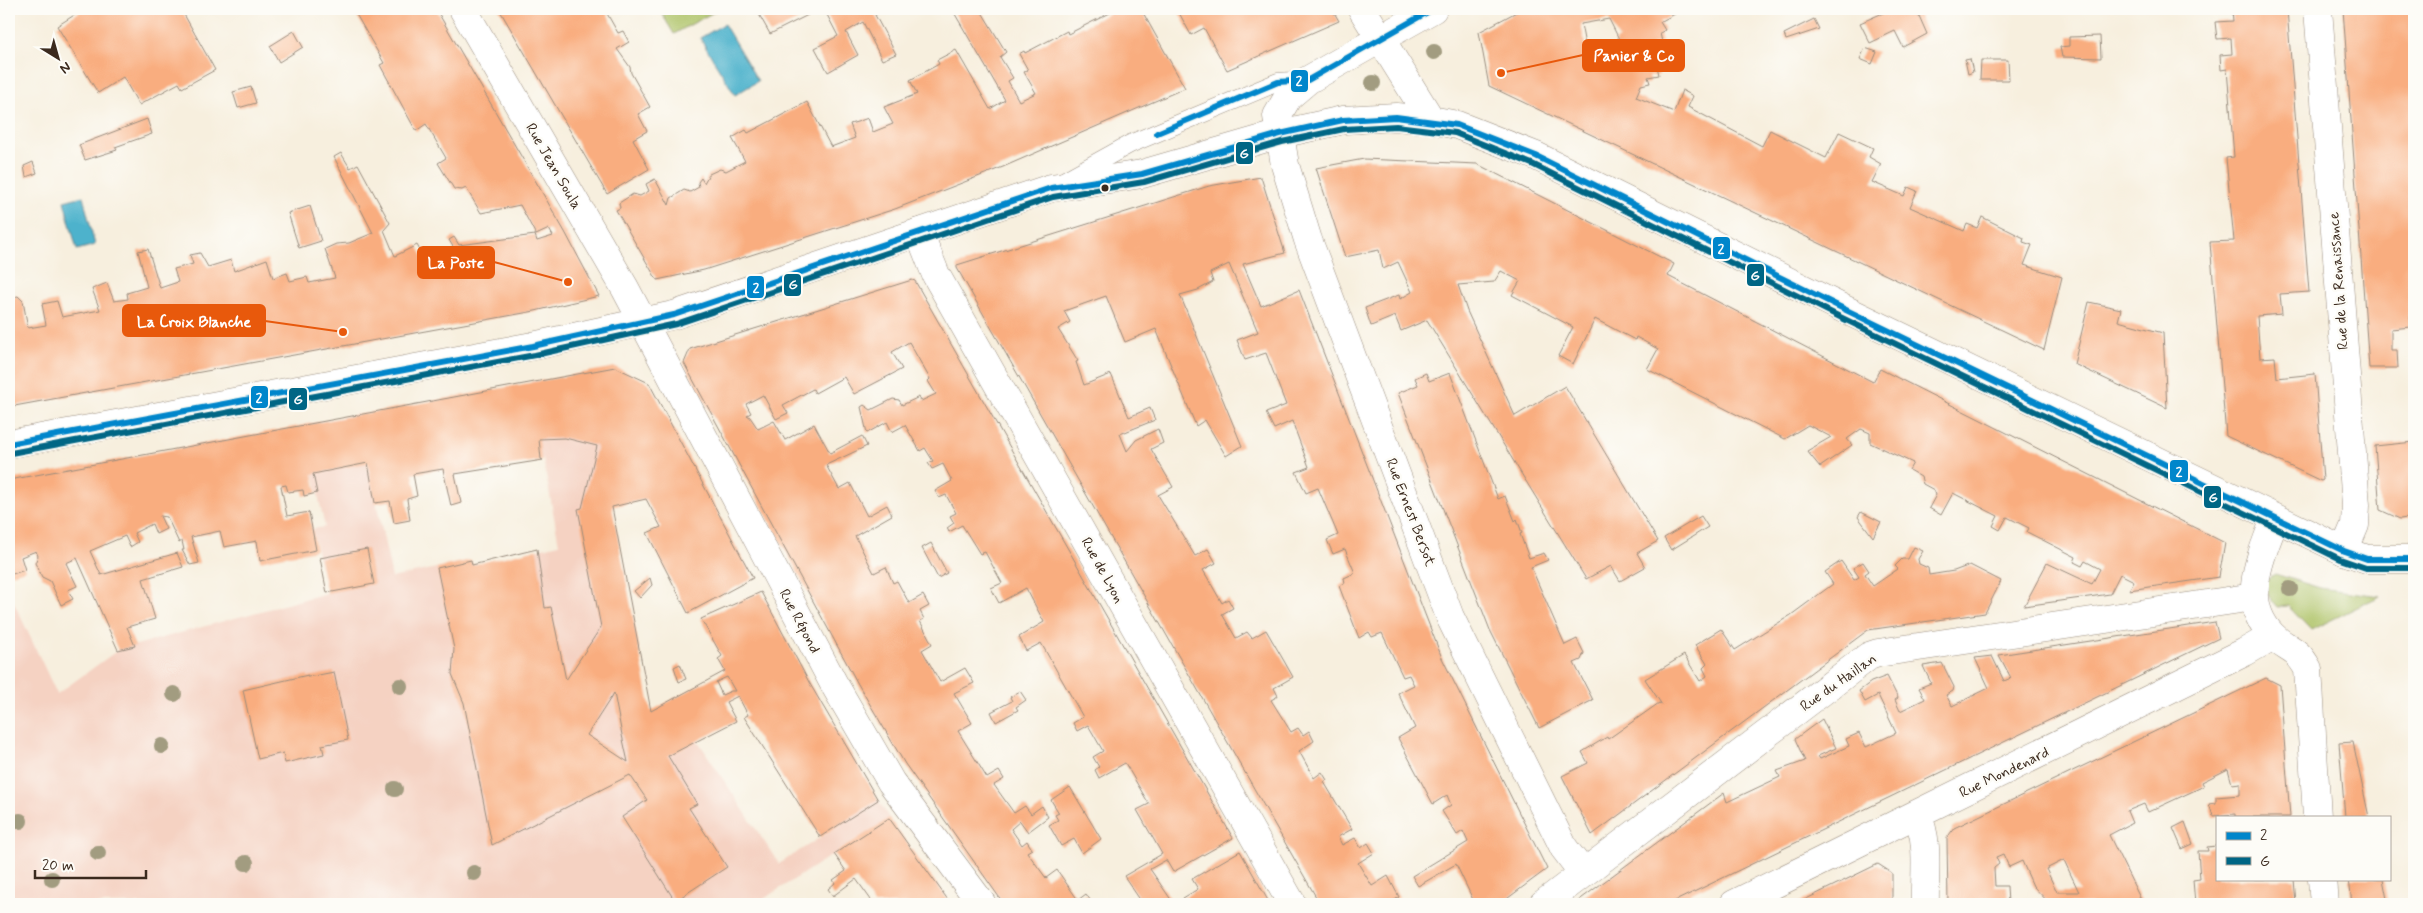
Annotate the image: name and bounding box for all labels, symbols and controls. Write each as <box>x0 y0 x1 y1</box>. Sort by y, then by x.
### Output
north arrow <box>32 32 82 82</box>
callout: Panier & Co <box>1583 40 1684 71</box>
text: Panier & Co <box>1593 46 1675 67</box>
text: N <box>56 58 74 78</box>
line badge: 2 <box>1290 69 1309 93</box>
text: 2 <box>1296 72 1303 90</box>
street label: Rue Jean Soula <box>520 120 586 214</box>
line badge: G <box>1235 141 1254 165</box>
text: G <box>1239 145 1249 163</box>
unlabelled marker <box>1100 183 1110 193</box>
street label: Rue de la Renaissance <box>2324 211 2354 351</box>
line badge: 2 <box>1712 236 1731 260</box>
text: 2 <box>1718 240 1725 258</box>
callout: La Poste <box>418 247 494 278</box>
text: La Poste <box>427 253 485 274</box>
line badge: G <box>1746 263 1765 287</box>
text: G <box>1750 267 1760 285</box>
line badge: G <box>783 273 802 297</box>
line badge: 2 <box>746 275 765 299</box>
text: G <box>788 276 798 294</box>
text: 2 <box>753 279 760 297</box>
callout: La Croix Blanche <box>123 305 265 336</box>
text: La Croix Blanche <box>137 312 251 333</box>
line badge: 2 <box>250 385 269 409</box>
line badge: G <box>288 387 308 411</box>
text: 2 <box>256 389 263 407</box>
text: G <box>293 391 303 409</box>
street label: Rue Ernest Bersot <box>1380 456 1440 569</box>
line badge: 2 <box>2169 459 2189 483</box>
text: 2 <box>2176 463 2183 481</box>
line badge: G <box>2203 485 2222 509</box>
text: G <box>2208 489 2218 507</box>
street label: Rue de Lyon <box>1076 534 1128 607</box>
street label: Rue Répond <box>774 586 824 657</box>
street label: Rue du Haillan <box>1796 649 1881 717</box>
street label: Rue Mondenard <box>1956 743 2053 803</box>
legend <box>2216 816 2390 880</box>
text: 2 <box>2260 826 2267 846</box>
scale bar <box>35 848 146 880</box>
text: G <box>2260 852 2270 872</box>
text: 20 m <box>42 856 74 876</box>

